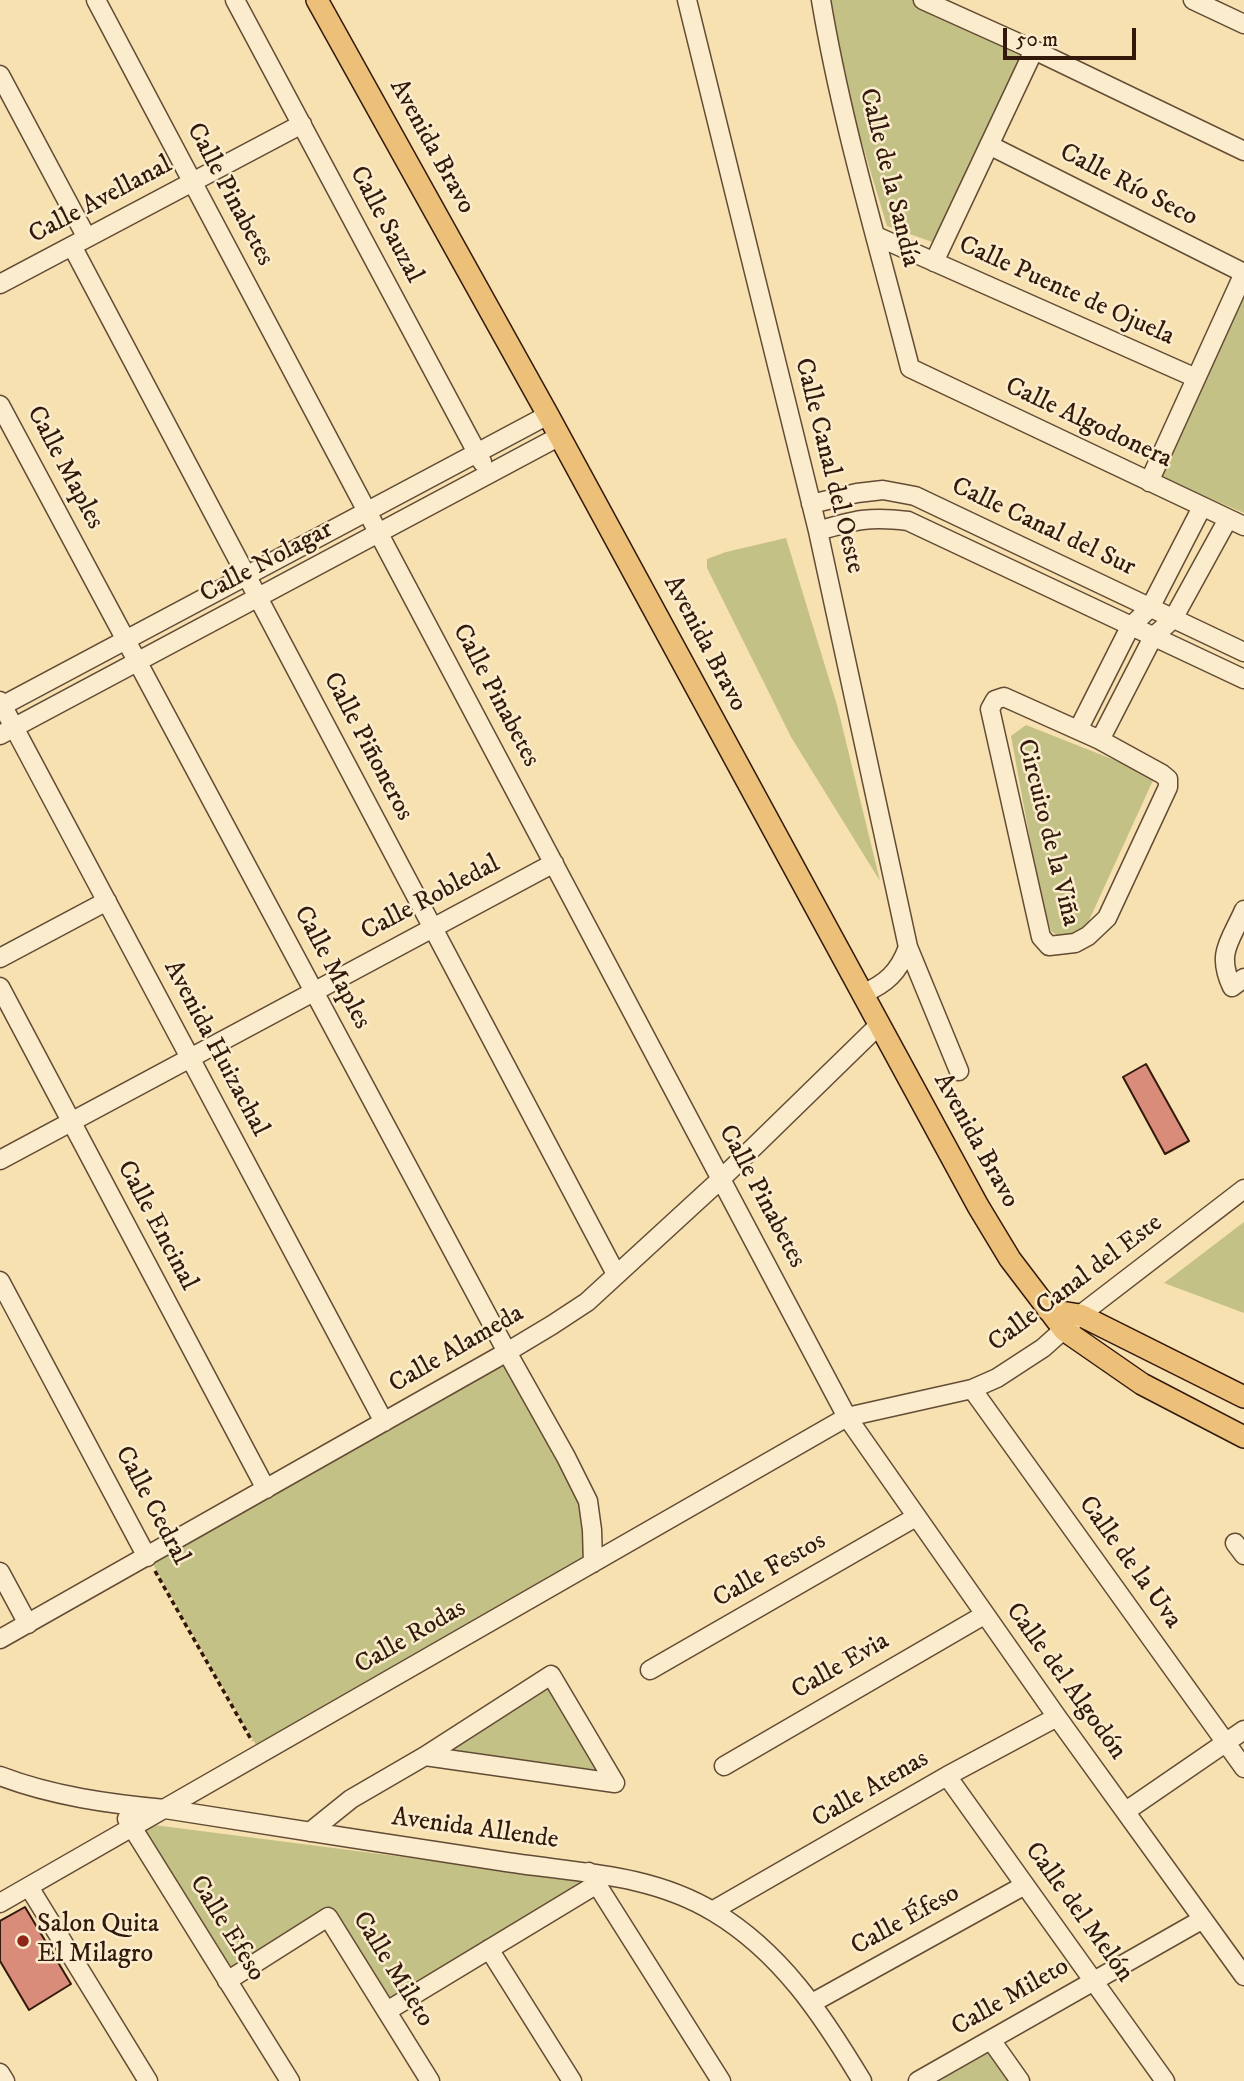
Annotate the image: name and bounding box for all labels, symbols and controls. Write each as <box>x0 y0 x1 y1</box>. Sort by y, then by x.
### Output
scale bar <box>1006 14 1139 58</box>
text: 50 m <box>1016 27 1058 53</box>
street label: Avenida Bravo <box>381 74 481 220</box>
street label: Calle de la Sandía <box>851 86 925 270</box>
street label: Calle Pinabetes <box>178 118 280 272</box>
street label: Calle Río Seco <box>1054 138 1202 234</box>
street label: Calle Avellanal <box>24 150 178 252</box>
street label: Calle Sauzal <box>341 161 429 289</box>
street label: Calle Puente de Ojuela <box>953 230 1179 354</box>
street label: Calle Canal del Oeste <box>786 355 870 577</box>
street label: Calle Algodonera <box>1000 372 1176 476</box>
street label: Calle Maples <box>19 401 109 535</box>
street label: Calle Canal del Sur <box>946 472 1140 584</box>
street label: Calle Nolagar <box>195 515 339 611</box>
street label: Avenida Bravo <box>655 571 753 717</box>
street label: Calle Pinabetes <box>444 619 546 773</box>
street label: Calle Piñoneros <box>315 668 419 826</box>
street label: Circuito de la Viña <box>1009 736 1085 930</box>
street label: Calle Robledal <box>356 849 506 949</box>
street label: Calle Maples <box>286 901 376 1035</box>
street label: Avenida Huizachal <box>156 956 274 1142</box>
street label: Avenida Bravo <box>925 1068 1025 1214</box>
street label: Calle Pinabetes <box>710 1120 812 1274</box>
street label: Calle Encinal <box>109 1156 203 1296</box>
street label: Calle Canal del Este <box>983 1208 1169 1360</box>
street label: Calle Alameda <box>384 1299 530 1401</box>
street label: Calle Cedral <box>107 1441 195 1571</box>
street label: Calle de la Uva <box>1070 1491 1188 1635</box>
street label: Calle Festos <box>708 1526 832 1616</box>
street label: Calle Rodas <box>350 1594 472 1682</box>
street label: Calle del Algodón <box>998 1598 1132 1766</box>
street label: Calle Evia <box>787 1627 895 1707</box>
street label: Calle Atenas <box>807 1744 935 1836</box>
street label: Avenida Allende <box>390 1803 560 1857</box>
street label: Calle del Melón <box>1017 1837 1139 1989</box>
street label: Calle Efeso <box>181 1870 271 1988</box>
street label: Calle Éfeso <box>846 1879 966 1963</box>
street label: Calle Mileto <box>344 1907 440 2033</box>
place label: Salon Quita El Milagro <box>37 1910 159 1972</box>
marker: Salon Quita El Milagro <box>15 1933 31 1949</box>
street label: Calle Mileto <box>947 1952 1075 2044</box>

